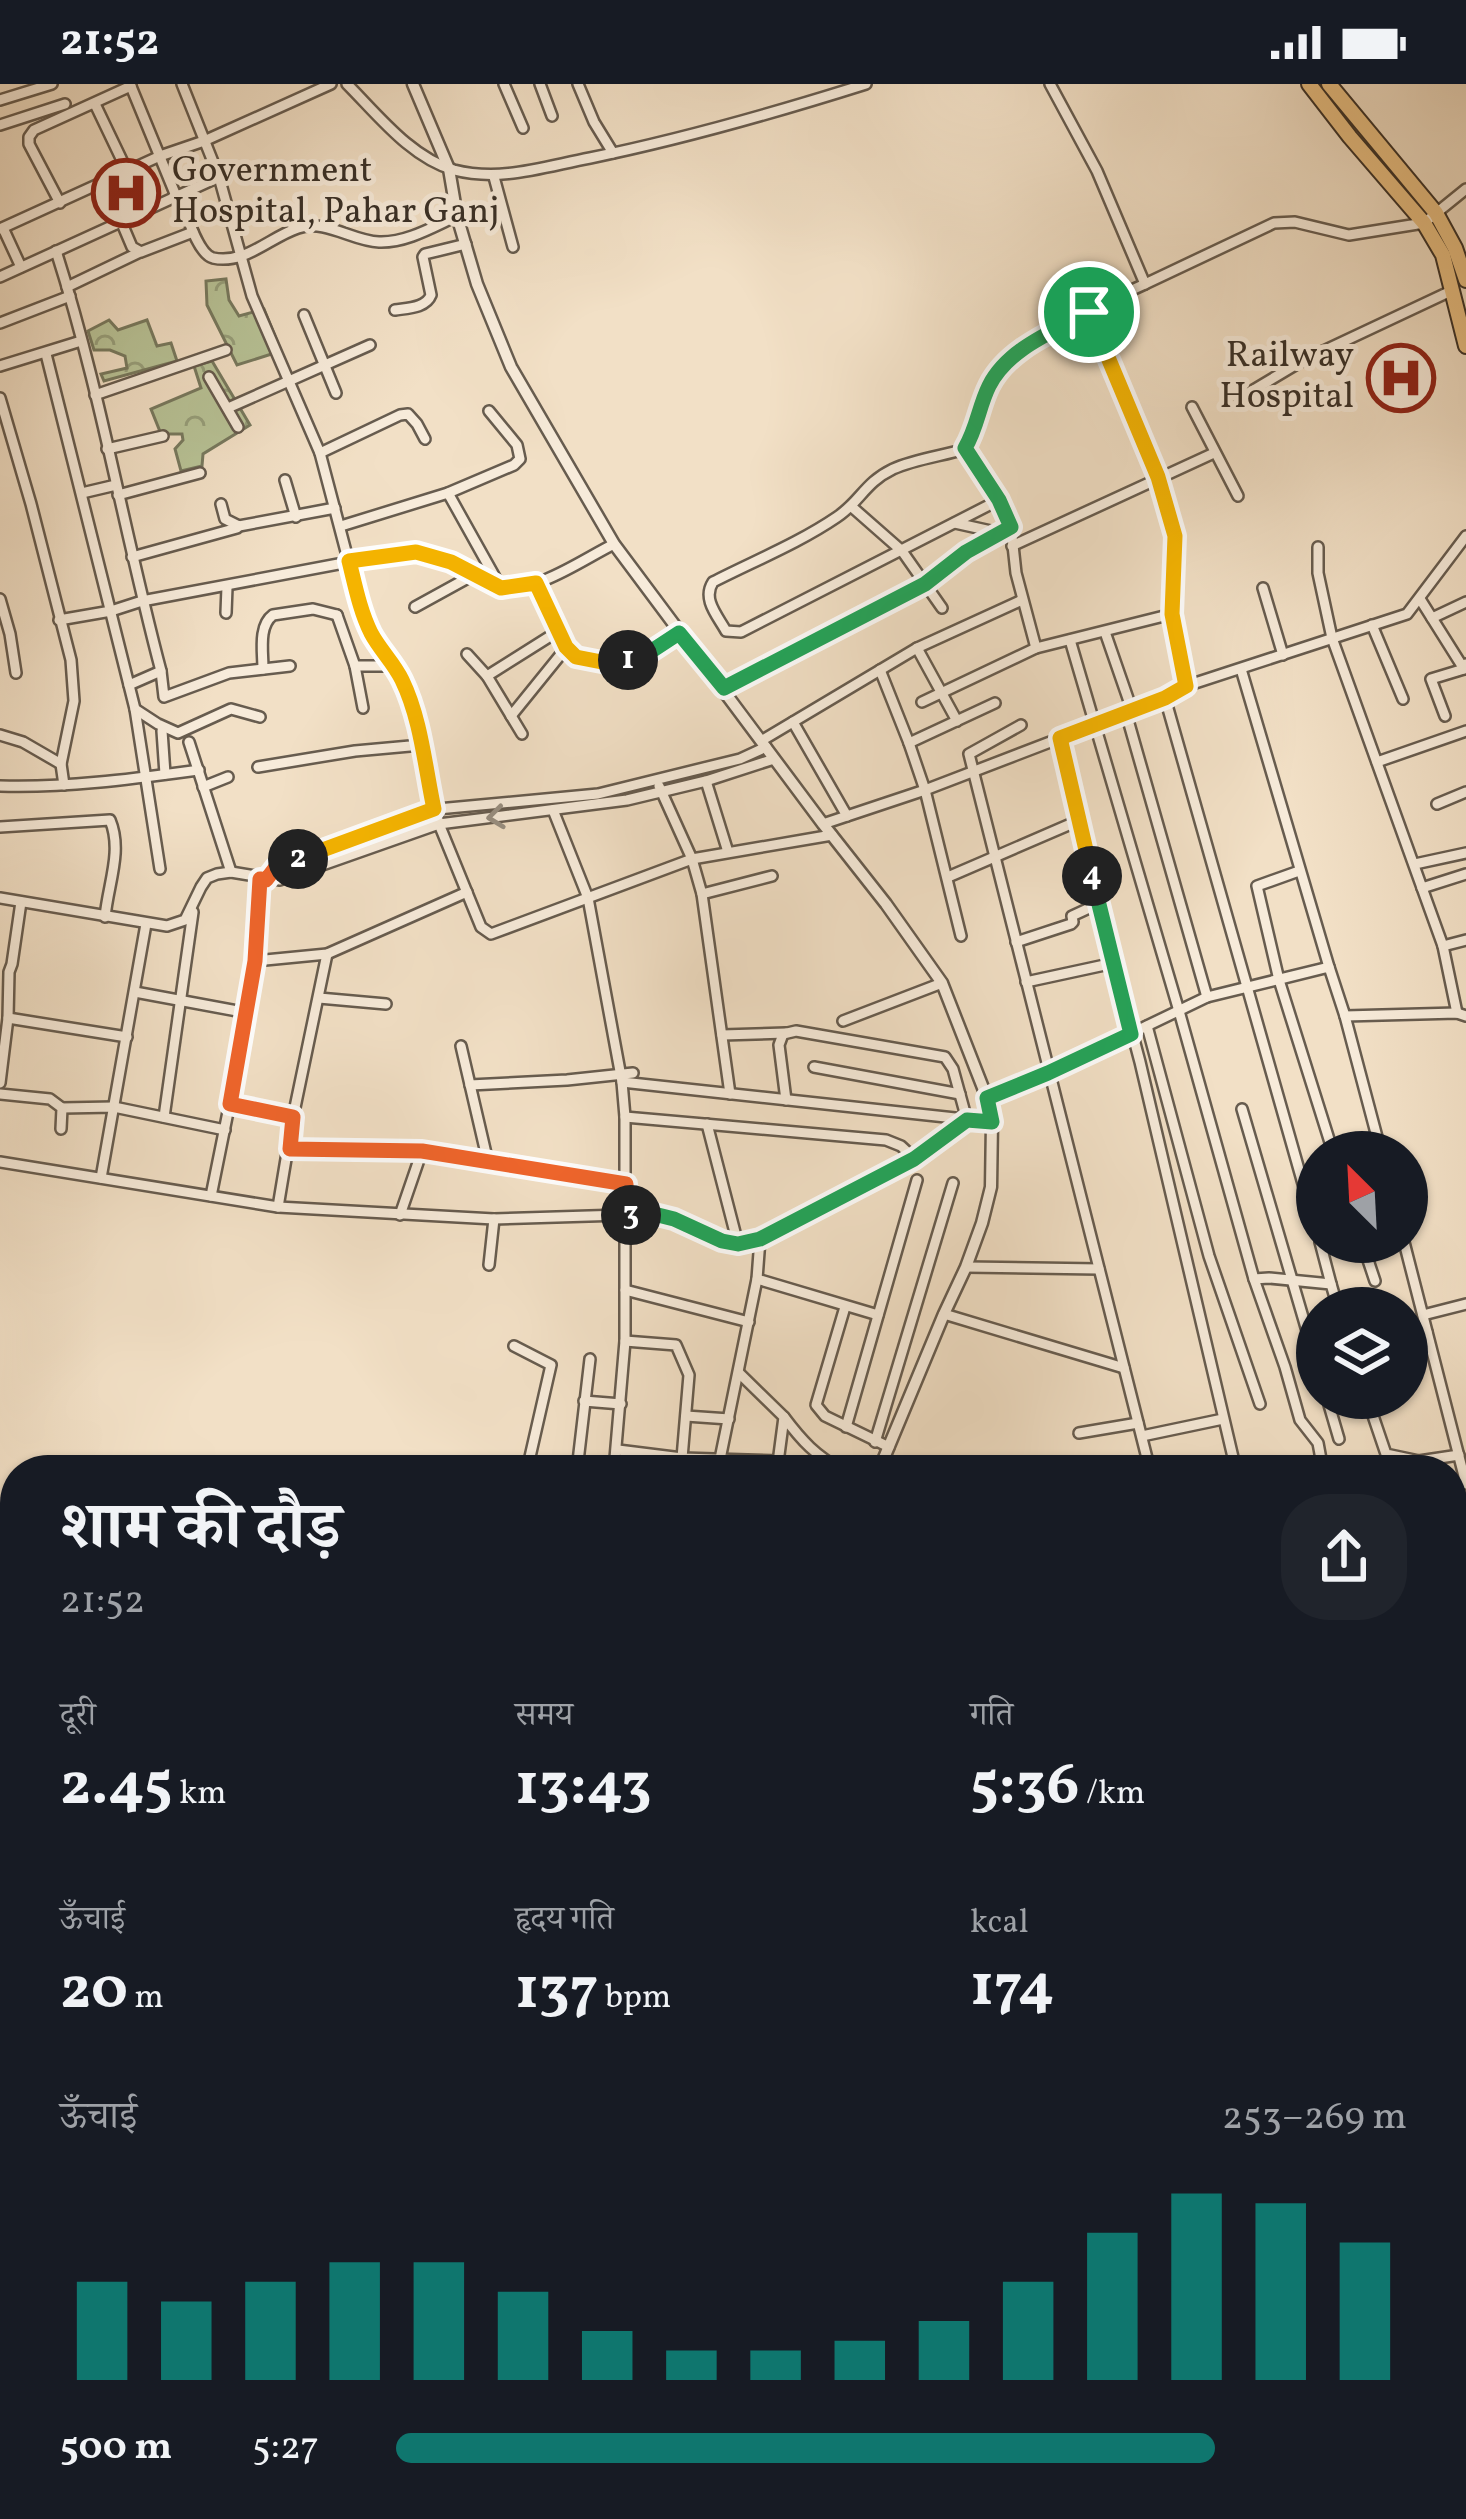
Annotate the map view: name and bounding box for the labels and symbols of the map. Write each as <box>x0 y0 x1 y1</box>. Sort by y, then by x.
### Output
place label: Government Hospital, Pahar Ganj <box>172 147 499 238</box>
hospital icon: Government Hospital, Pahar Ganj <box>91 158 161 228</box>
pin <box>1038 261 1140 363</box>
place label: Railway Hospital <box>1220 332 1354 423</box>
hospital icon: Railway Hospital <box>1366 343 1436 413</box>
pin: 1 <box>598 630 658 690</box>
one-way arrow <box>486 804 506 830</box>
pin: 2 <box>268 829 328 889</box>
pin: 4 <box>1062 846 1122 906</box>
north arrow <box>1296 1131 1428 1263</box>
pin: 3 <box>601 1185 661 1245</box>

